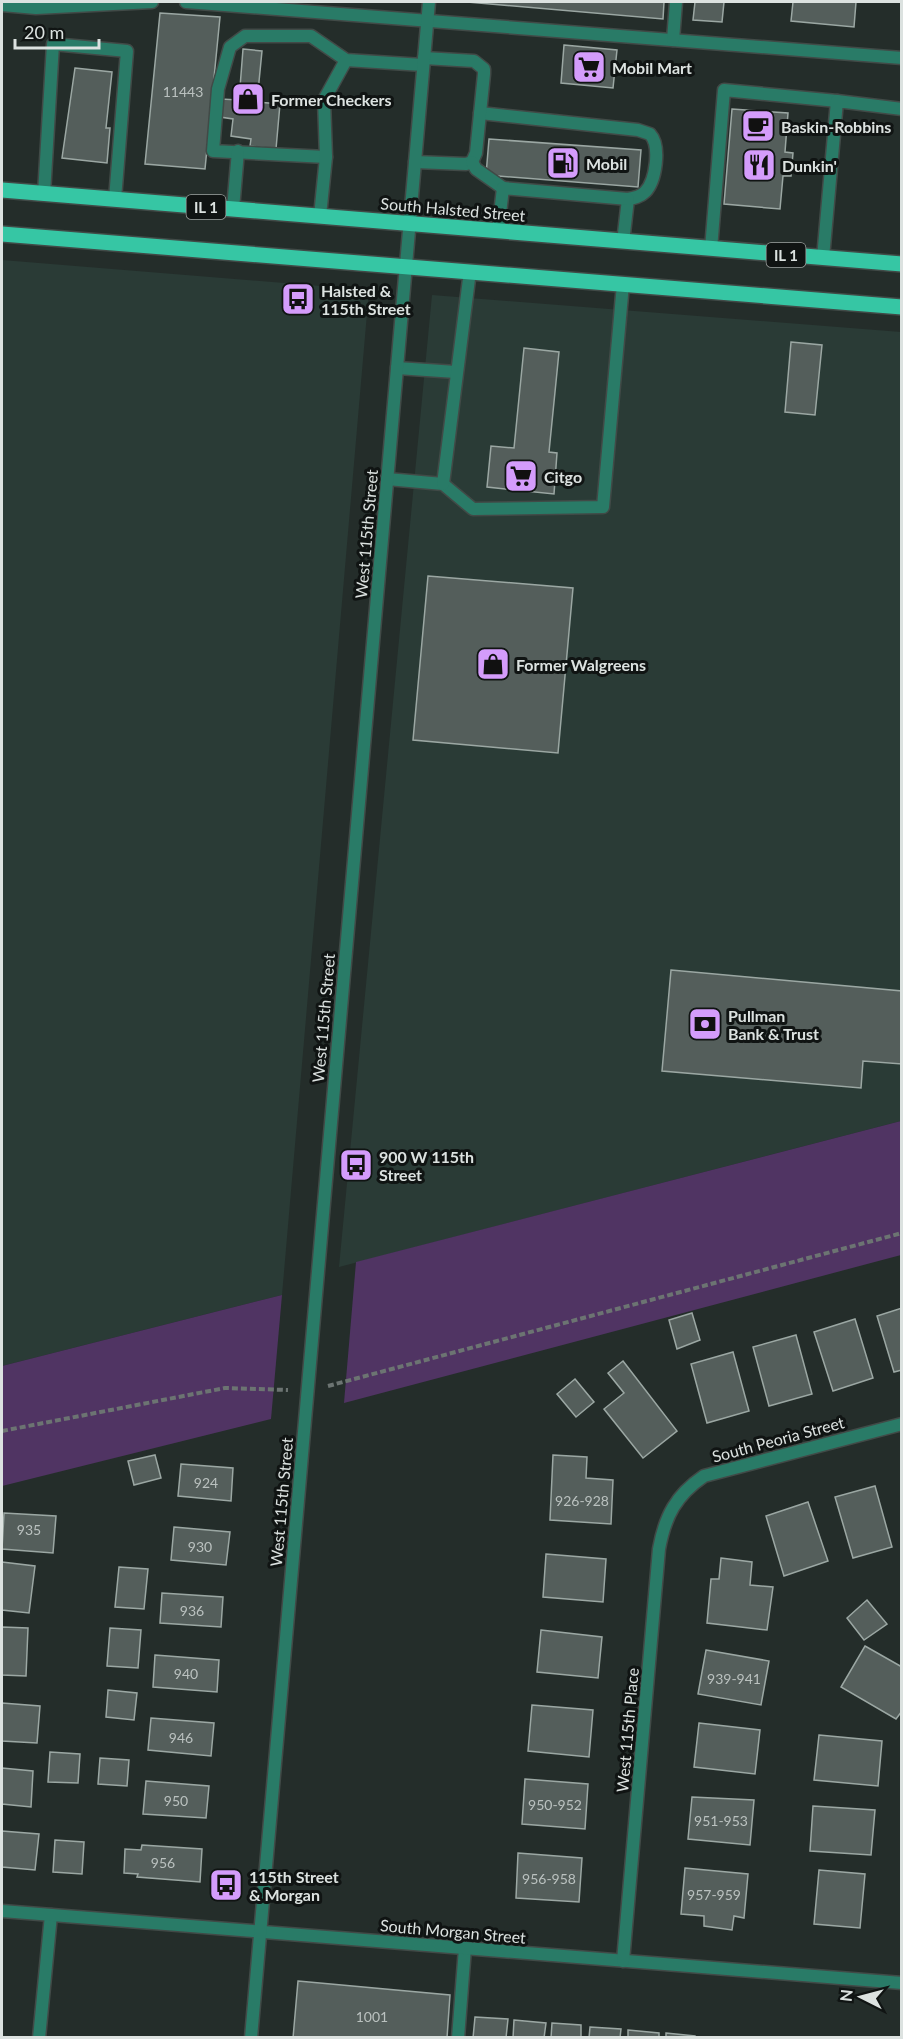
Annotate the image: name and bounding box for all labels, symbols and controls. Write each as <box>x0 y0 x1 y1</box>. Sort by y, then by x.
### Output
scale bar <box>15 12 99 50</box>
text: 20 m <box>24 21 64 43</box>
supermarket icon: Mobil Mart <box>571 49 607 85</box>
place label: Mobil Mart <box>612 58 692 77</box>
shop icon: Former Checkers <box>230 81 266 117</box>
house number: 11443 <box>163 83 203 100</box>
place label: Former Checkers <box>271 90 391 109</box>
cafe icon: Baskin-Robbins <box>740 108 776 144</box>
place label: Baskin-Robbins <box>781 117 891 136</box>
fuel station icon: Mobil <box>545 145 581 181</box>
restaurant icon: Dunkin' <box>741 147 777 183</box>
place label: Mobil <box>586 154 627 173</box>
place label: Dunkin' <box>782 156 837 175</box>
street label: South Halsted Street <box>380 193 526 225</box>
road number: IL 1 <box>186 195 226 219</box>
road number: IL 1 <box>766 243 806 267</box>
bus stop icon: Halsted & 115th Street <box>280 281 316 317</box>
place label: Halsted & 115th Street <box>321 281 411 318</box>
supermarket icon: Citgo <box>503 458 539 494</box>
place label: Citgo <box>544 467 582 486</box>
street label: West 115th Street <box>351 468 381 599</box>
shop icon: Former Walgreens <box>475 646 511 682</box>
place label: Former Walgreens <box>516 655 646 674</box>
street label: West 115th Street <box>308 952 338 1083</box>
bank icon: Pullman Bank & Trust <box>687 1006 723 1042</box>
place label: Pullman Bank & Trust <box>728 1006 819 1043</box>
bus stop icon: 900 W 115th Street <box>338 1147 374 1183</box>
place label: 900 W 115th Street <box>379 1147 474 1184</box>
street label: South Peoria Street <box>710 1412 846 1466</box>
street label: West 115th Street <box>266 1436 296 1567</box>
house number: 924 <box>194 1474 218 1491</box>
house number: 926-928 <box>555 1492 609 1509</box>
house number: 935 <box>17 1521 41 1538</box>
house number: 930 <box>188 1538 212 1555</box>
house number: 936 <box>180 1602 204 1619</box>
house number: 940 <box>174 1665 198 1682</box>
street label: West 115th Place <box>612 1667 642 1793</box>
house number: 939-941 <box>707 1670 761 1687</box>
house number: 946 <box>169 1729 193 1746</box>
house number: 950 <box>164 1792 188 1809</box>
house number: 950-952 <box>528 1796 582 1813</box>
house number: 951-953 <box>694 1812 748 1829</box>
house number: 956 <box>151 1854 175 1871</box>
bus stop icon: 115th Street & Morgan <box>208 1867 244 1903</box>
place label: 115th Street & Morgan <box>249 1867 339 1904</box>
house number: 956-958 <box>522 1870 576 1887</box>
house number: 957-959 <box>687 1886 741 1903</box>
street label: South Morgan Street <box>379 1915 527 1947</box>
north arrow <box>831 1967 891 2027</box>
text: N <box>835 1988 856 2003</box>
house number: 1001 <box>356 2008 388 2025</box>

